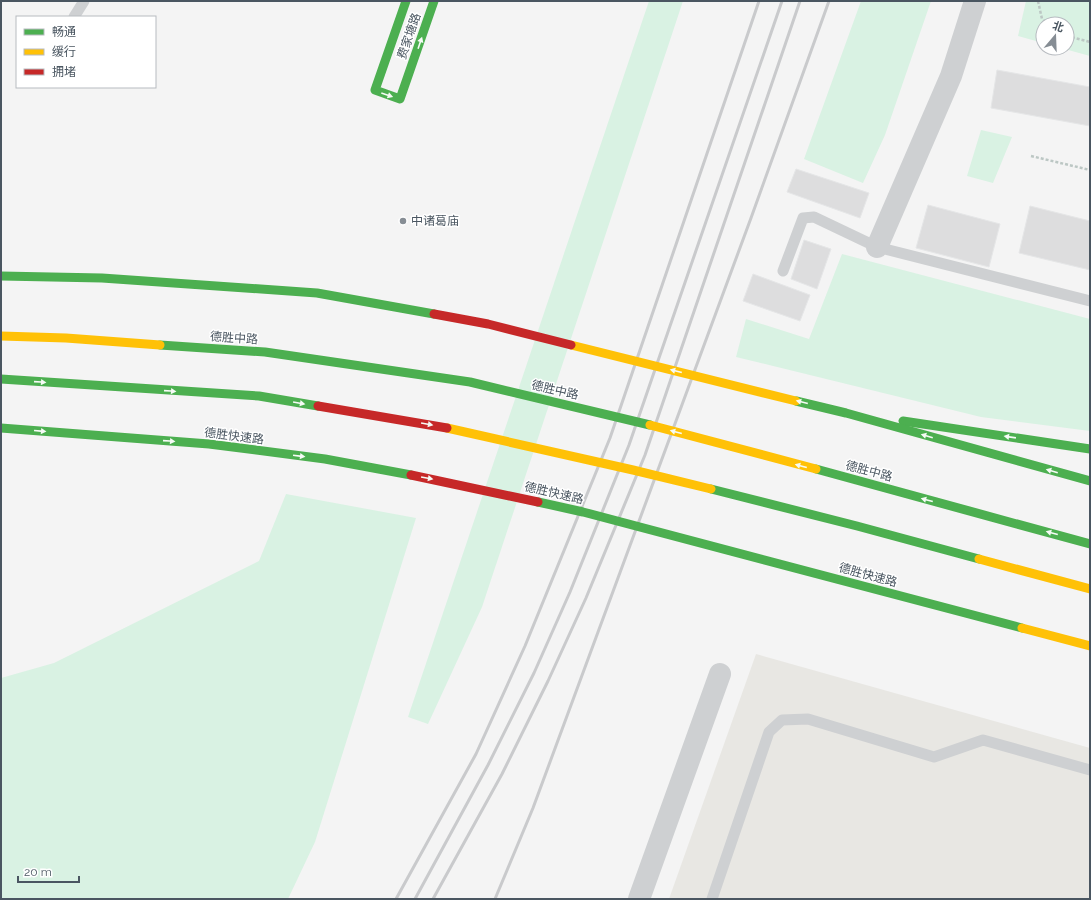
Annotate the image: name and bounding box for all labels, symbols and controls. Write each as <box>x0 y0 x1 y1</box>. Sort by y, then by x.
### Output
street label: 费家塘路 <box>395 11 423 61</box>
legend <box>16 16 156 88</box>
north arrow <box>1035 16 1075 56</box>
text: 北 <box>1051 19 1065 35</box>
text: 畅通 <box>52 25 76 39</box>
one-way arrow <box>417 36 423 48</box>
text: 缓行 <box>52 45 76 59</box>
text: 拥堵 <box>52 65 76 79</box>
one-way arrow <box>382 92 394 98</box>
place label: 中诸葛庙 <box>411 214 459 228</box>
marker: 中诸葛庙 <box>398 216 408 226</box>
street label: 德胜中路 <box>210 329 258 347</box>
one-way arrow <box>669 367 682 373</box>
street label: 德胜中路 <box>530 378 580 402</box>
one-way arrow <box>34 379 46 386</box>
one-way arrow <box>164 387 176 394</box>
one-way arrow <box>796 399 808 405</box>
one-way arrow <box>293 400 305 406</box>
one-way arrow <box>421 422 433 428</box>
street label: 德胜快速路 <box>203 425 265 447</box>
one-way arrow <box>34 428 46 435</box>
one-way arrow <box>670 428 682 434</box>
one-way arrow <box>921 433 933 439</box>
one-way arrow <box>1004 434 1016 440</box>
one-way arrow <box>163 438 176 445</box>
one-way arrow <box>293 453 305 459</box>
street label: 德胜中路 <box>844 458 894 484</box>
one-way arrow <box>795 462 808 468</box>
one-way arrow <box>1046 468 1058 474</box>
one-way arrow <box>421 475 433 481</box>
street label: 德胜快速路 <box>523 479 585 507</box>
one-way arrow <box>921 496 933 502</box>
one-way arrow <box>1046 530 1059 536</box>
street label: 德胜快速路 <box>837 560 899 590</box>
scale bar <box>18 858 79 884</box>
text: 20 m <box>24 865 52 879</box>

